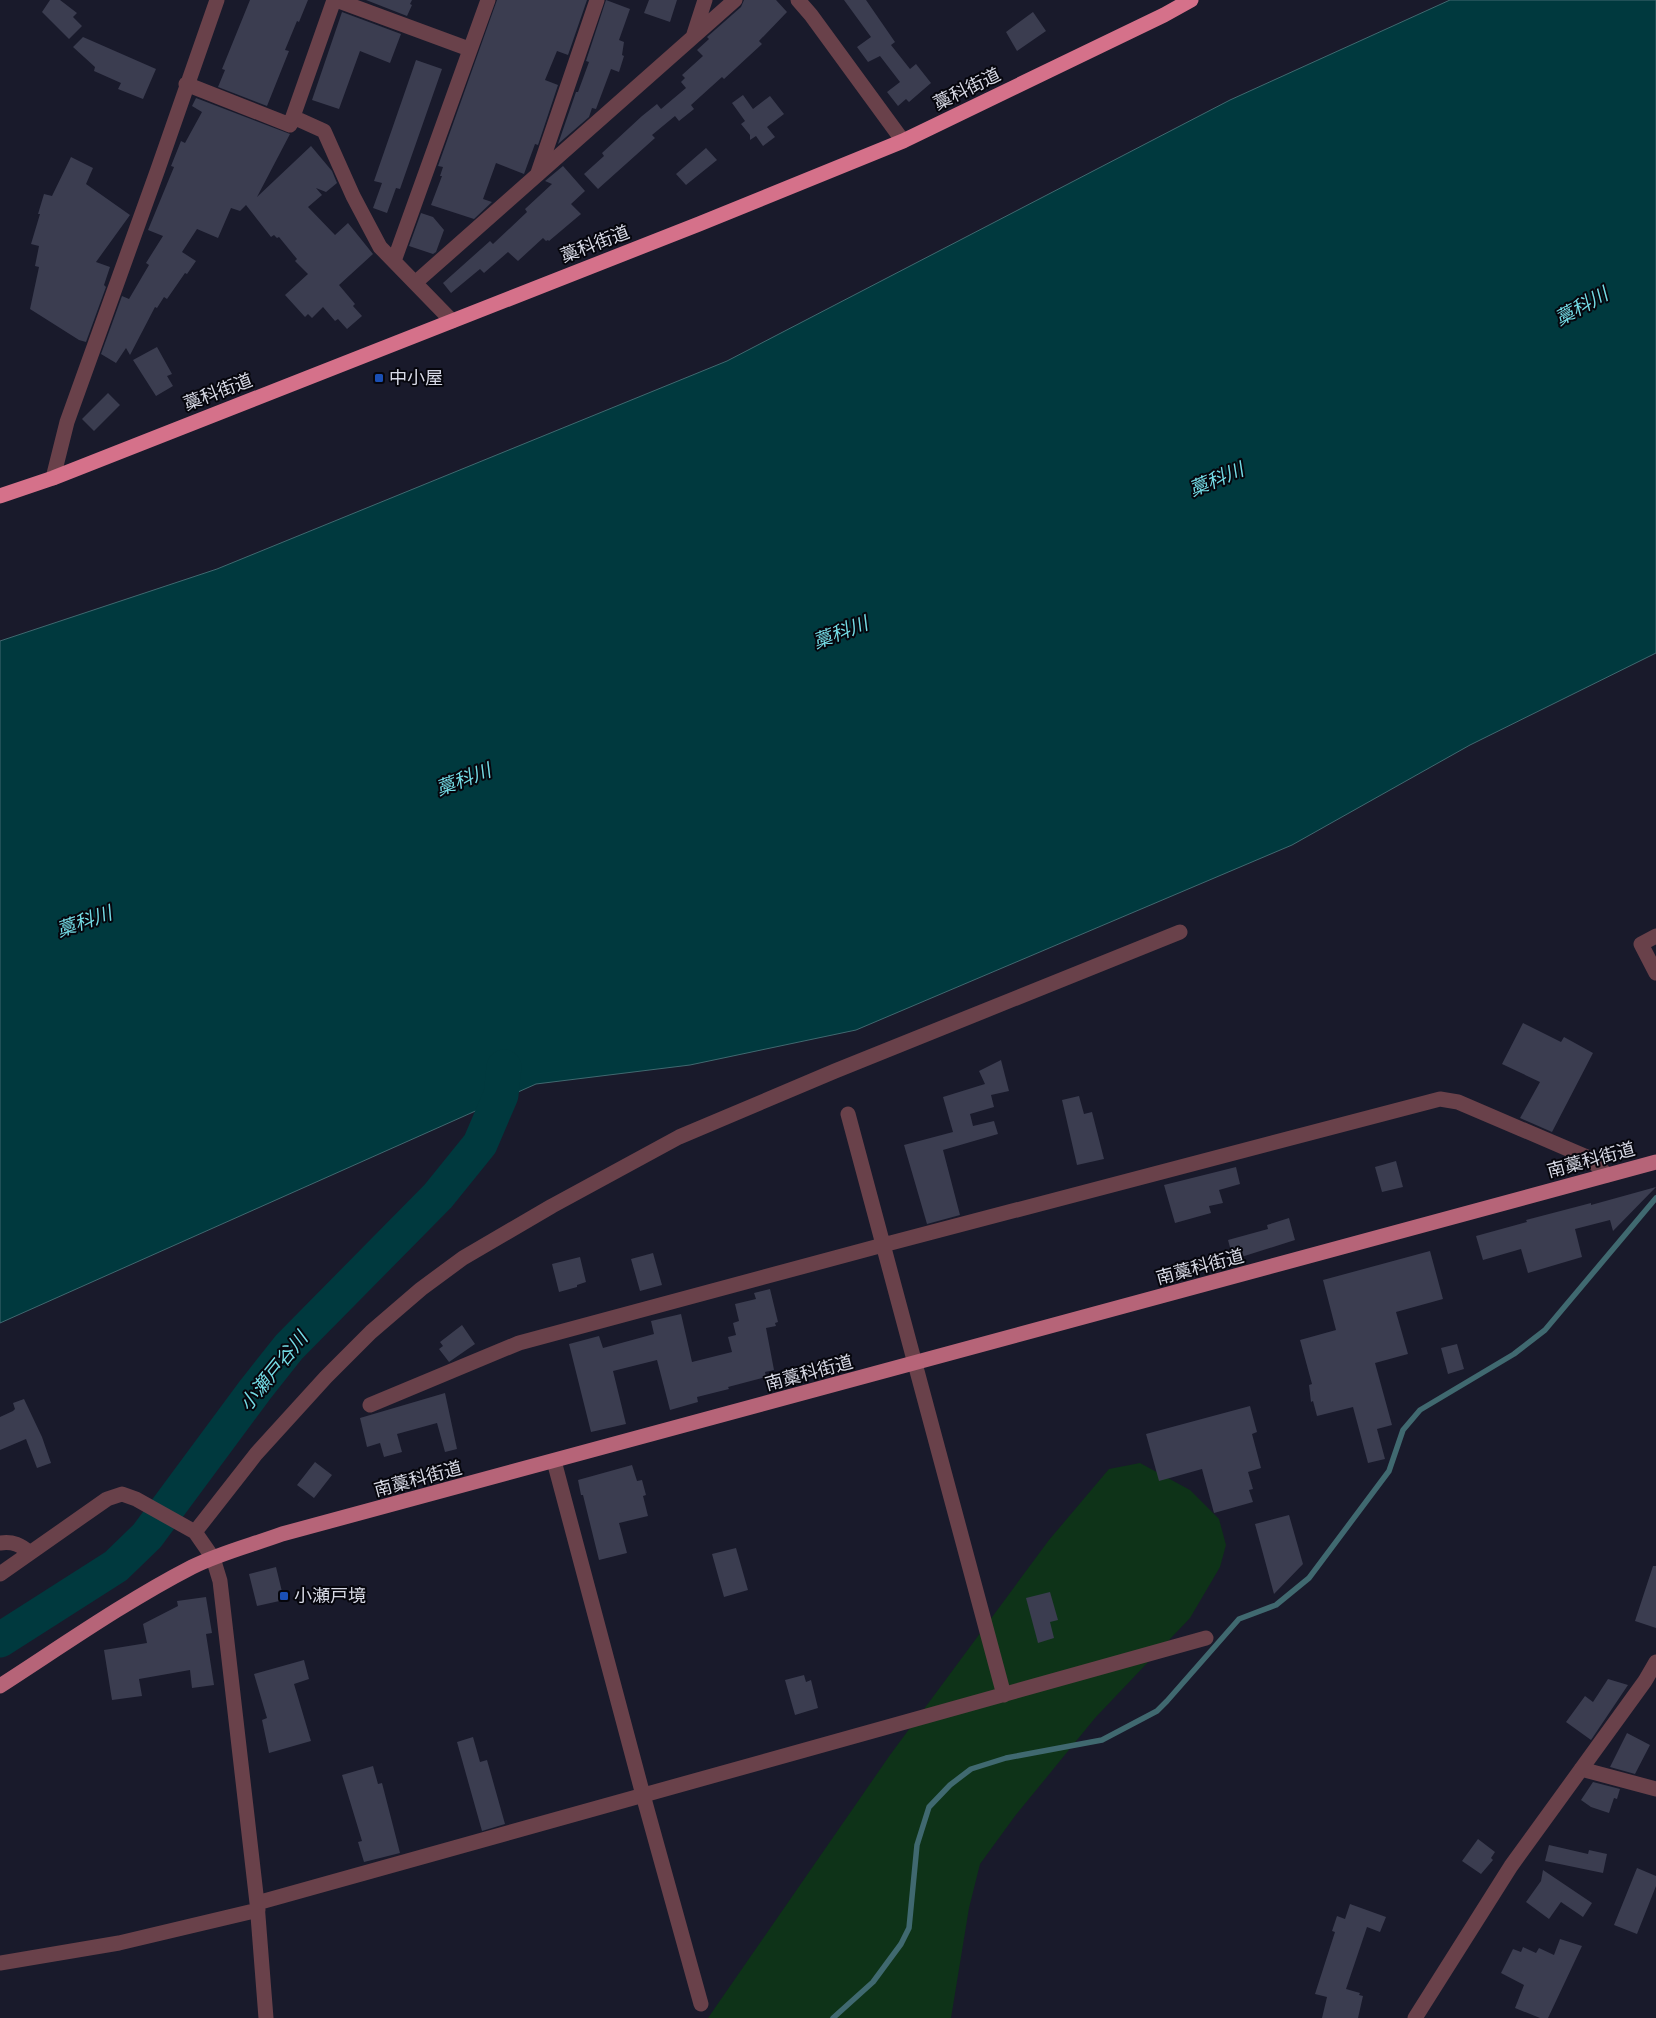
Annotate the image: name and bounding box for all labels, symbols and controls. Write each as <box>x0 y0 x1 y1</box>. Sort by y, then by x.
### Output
street label: 藁科街道 <box>929 62 1004 115</box>
street label: 藁科街道 <box>557 220 633 267</box>
water label: 藁科川 <box>1550 281 1613 330</box>
place label: 中小屋 <box>389 366 443 389</box>
street label: 藁科街道 <box>180 368 256 415</box>
marker: 中小屋 <box>373 372 385 384</box>
water label: 藁科川 <box>1185 456 1249 501</box>
water label: 藁科川 <box>809 610 873 653</box>
water label: 藁科川 <box>432 757 496 800</box>
water label: 藁科川 <box>53 900 117 942</box>
street label: 南藁科街道 <box>1544 1137 1637 1182</box>
street label: 南藁科街道 <box>1153 1244 1246 1289</box>
water label: 小瀬戸谷川 <box>234 1325 313 1415</box>
street label: 南藁科街道 <box>762 1350 855 1395</box>
street label: 南藁科街道 <box>371 1456 464 1501</box>
place label: 小瀬戸境 <box>294 1584 366 1607</box>
marker: 小瀬戸境 <box>278 1590 290 1602</box>

